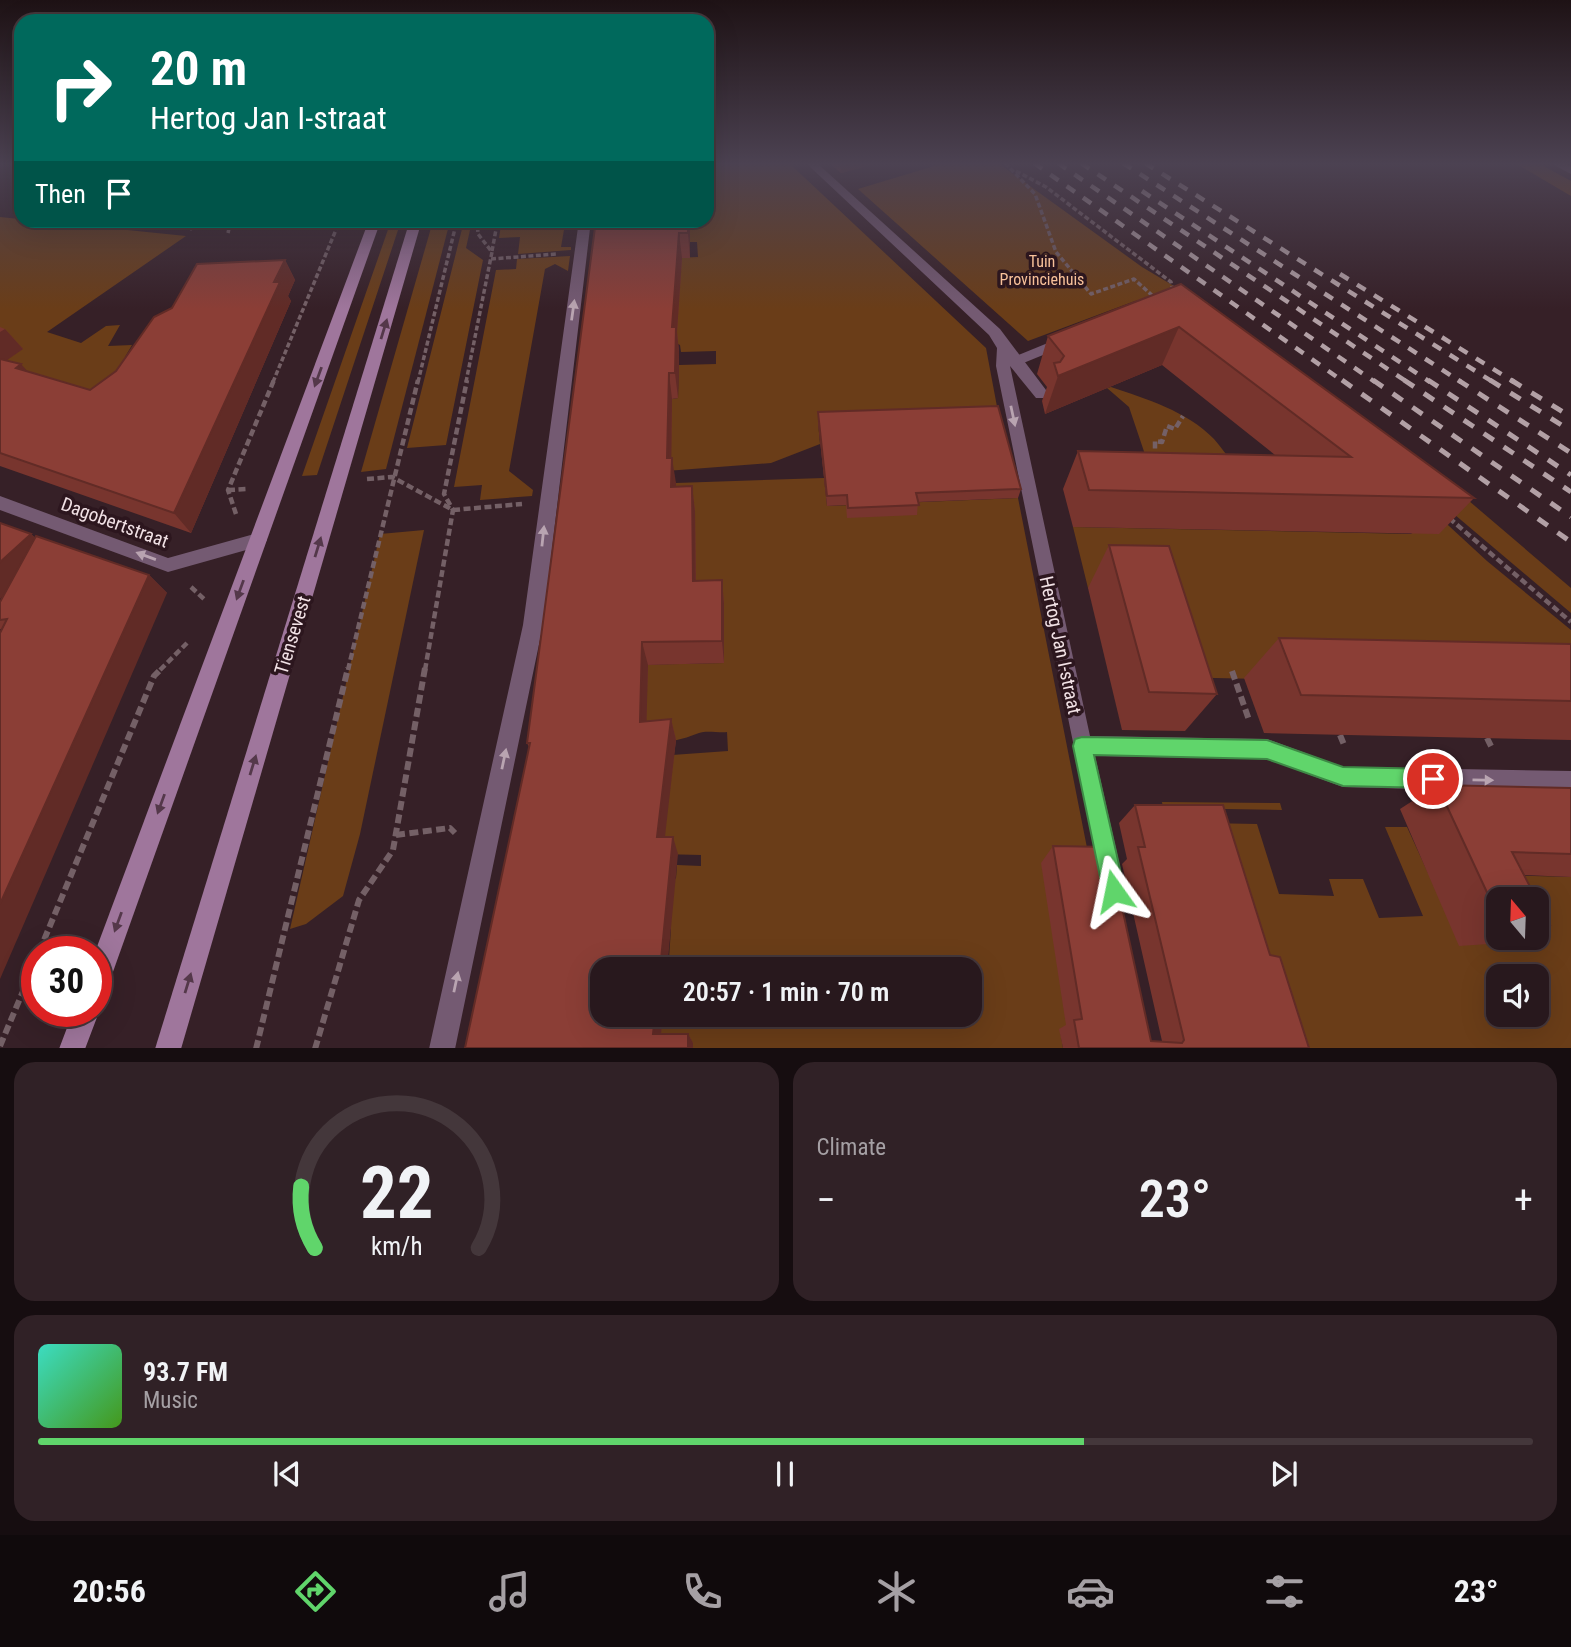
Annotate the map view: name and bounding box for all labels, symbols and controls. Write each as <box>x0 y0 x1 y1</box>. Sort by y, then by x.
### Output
text: 20 m <box>150 40 247 97</box>
icon: right <box>35 42 126 133</box>
text: Hertog Jan I-straat <box>150 99 387 137</box>
icon: arrive <box>100 175 138 213</box>
text: Then <box>35 179 86 209</box>
park label: Tuin Provinciehuis <box>1000 252 1084 289</box>
one-way arrow <box>567 299 578 321</box>
one-way arrow <box>379 319 389 340</box>
one-way arrow <box>312 366 323 387</box>
one-way arrow <box>1007 405 1018 427</box>
street label: Dagobertstraat <box>58 492 172 553</box>
one-way arrow <box>538 524 549 546</box>
one-way arrow <box>314 537 324 558</box>
one-way arrow <box>135 551 156 562</box>
street label: Hertog Jan I-straat <box>1035 574 1086 716</box>
one-way arrow <box>234 580 245 601</box>
street label: Tiensevest <box>270 593 315 677</box>
one-way arrow <box>499 748 510 770</box>
pin <box>1403 749 1463 809</box>
one-way arrow <box>248 755 259 776</box>
icon: arrive <box>1414 760 1452 798</box>
one-way arrow <box>1472 774 1494 785</box>
one-way arrow <box>156 793 167 814</box>
position arrow <box>1077 854 1151 928</box>
north arrow <box>1486 887 1549 950</box>
map controls <box>1486 887 1549 1027</box>
one-way arrow <box>112 912 123 933</box>
speed limit sign: 30 <box>21 936 112 1027</box>
button: sound <box>1486 964 1549 1027</box>
one-way arrow <box>451 971 462 993</box>
one-way arrow <box>183 972 193 993</box>
text: 20:57 · 1 min · 70 m <box>683 977 889 1007</box>
text: Climate <box>817 1134 886 1161</box>
text: 22 <box>359 1150 433 1236</box>
text: 23° <box>1139 1169 1211 1230</box>
text: − <box>817 1178 836 1222</box>
text: + <box>1514 1178 1533 1222</box>
text: km/h <box>371 1231 422 1260</box>
text: 93.7 FM <box>143 1357 228 1387</box>
text: Music <box>143 1387 198 1414</box>
icon: previous <box>268 1455 306 1493</box>
icon: pause <box>766 1455 804 1493</box>
icon: next <box>1265 1455 1303 1493</box>
icon: directions <box>291 1567 340 1616</box>
icon: music <box>485 1567 534 1616</box>
icon: phone <box>678 1567 727 1616</box>
icon: climate <box>872 1567 921 1616</box>
icon: car <box>1066 1567 1115 1616</box>
icon: filters <box>1260 1567 1309 1616</box>
text: 20:56 <box>72 1572 146 1610</box>
text: 23° <box>1454 1572 1499 1610</box>

